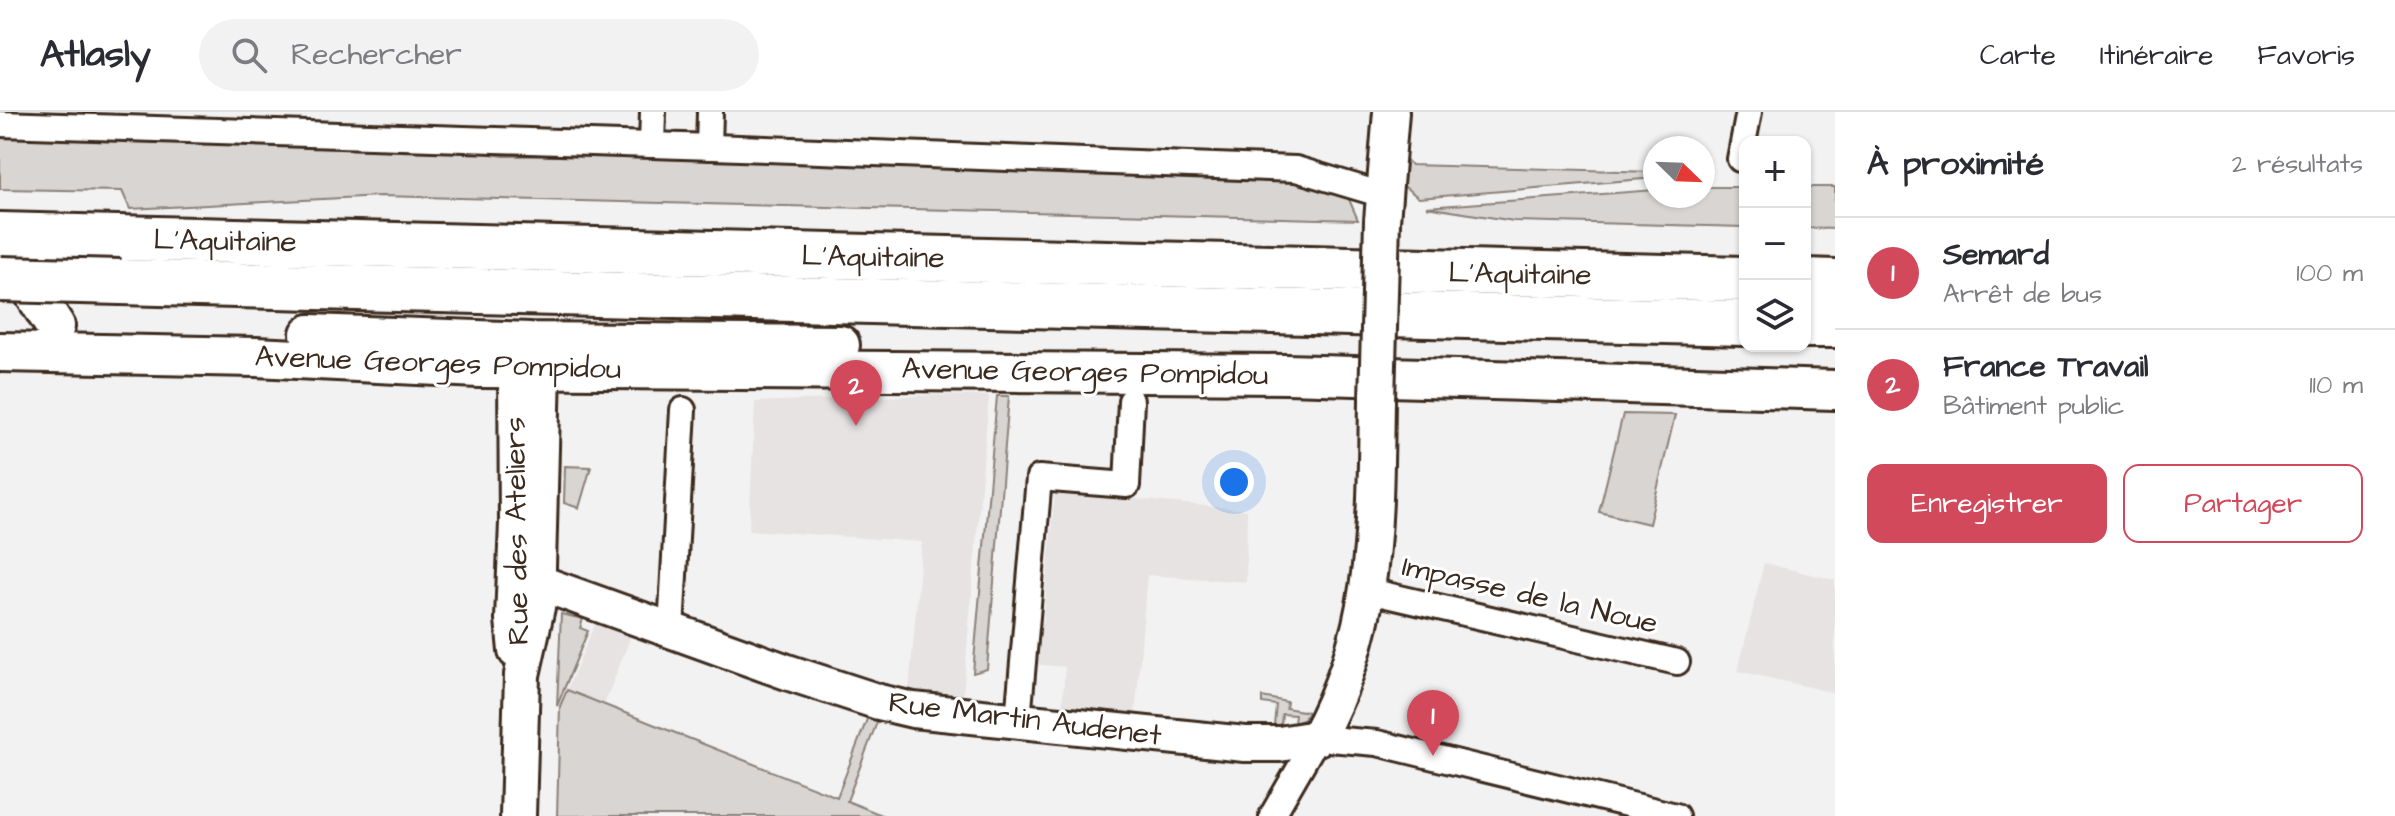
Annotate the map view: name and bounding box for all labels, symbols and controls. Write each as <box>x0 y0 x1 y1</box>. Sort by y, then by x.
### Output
search box <box>199 19 759 91</box>
text: Atlasly <box>40 29 151 81</box>
icon: search <box>227 33 271 77</box>
text: Rechercher <box>291 34 462 76</box>
text: Carte <box>1980 36 2056 75</box>
text: Itinéraire <box>2100 36 2213 75</box>
text: Favoris <box>2257 36 2355 75</box>
north arrow <box>1643 136 1715 208</box>
map controls <box>1739 136 1811 352</box>
button: + <box>1739 136 1811 208</box>
text: À proximité <box>1867 140 2044 188</box>
text: 2 résultats <box>2232 146 2363 182</box>
button: − <box>1739 208 1811 280</box>
street label: L'Aquitaine <box>153 219 297 263</box>
text: Semard <box>1943 234 2049 276</box>
street label: L'Aquitaine <box>801 235 945 279</box>
street label: L'Aquitaine <box>1448 252 1592 296</box>
text: 1 <box>1891 255 1895 291</box>
text: 100 m <box>2296 255 2363 291</box>
text: Arrêt de bus <box>1943 276 2102 312</box>
button: layers <box>1739 280 1811 352</box>
street label: Avenue Georges Pompidou <box>254 336 622 391</box>
text: France Travail <box>1943 346 2148 388</box>
street label: Avenue Georges Pompidou <box>901 348 1269 397</box>
pin: 2 <box>830 360 882 426</box>
text: 2 <box>1886 367 1900 403</box>
text: 110 m <box>2309 367 2363 403</box>
text: Bâtiment public <box>1943 388 2124 424</box>
street label: Rue des Ateliers <box>494 417 540 645</box>
your location <box>1214 462 1254 502</box>
button: Enregistrer <box>1867 464 2107 543</box>
button: Partager <box>2123 464 2363 543</box>
street label: Impasse de la Noue <box>1398 545 1662 645</box>
street label: Rue Martin Audenet <box>886 681 1164 757</box>
pin: 1 <box>1407 690 1459 756</box>

